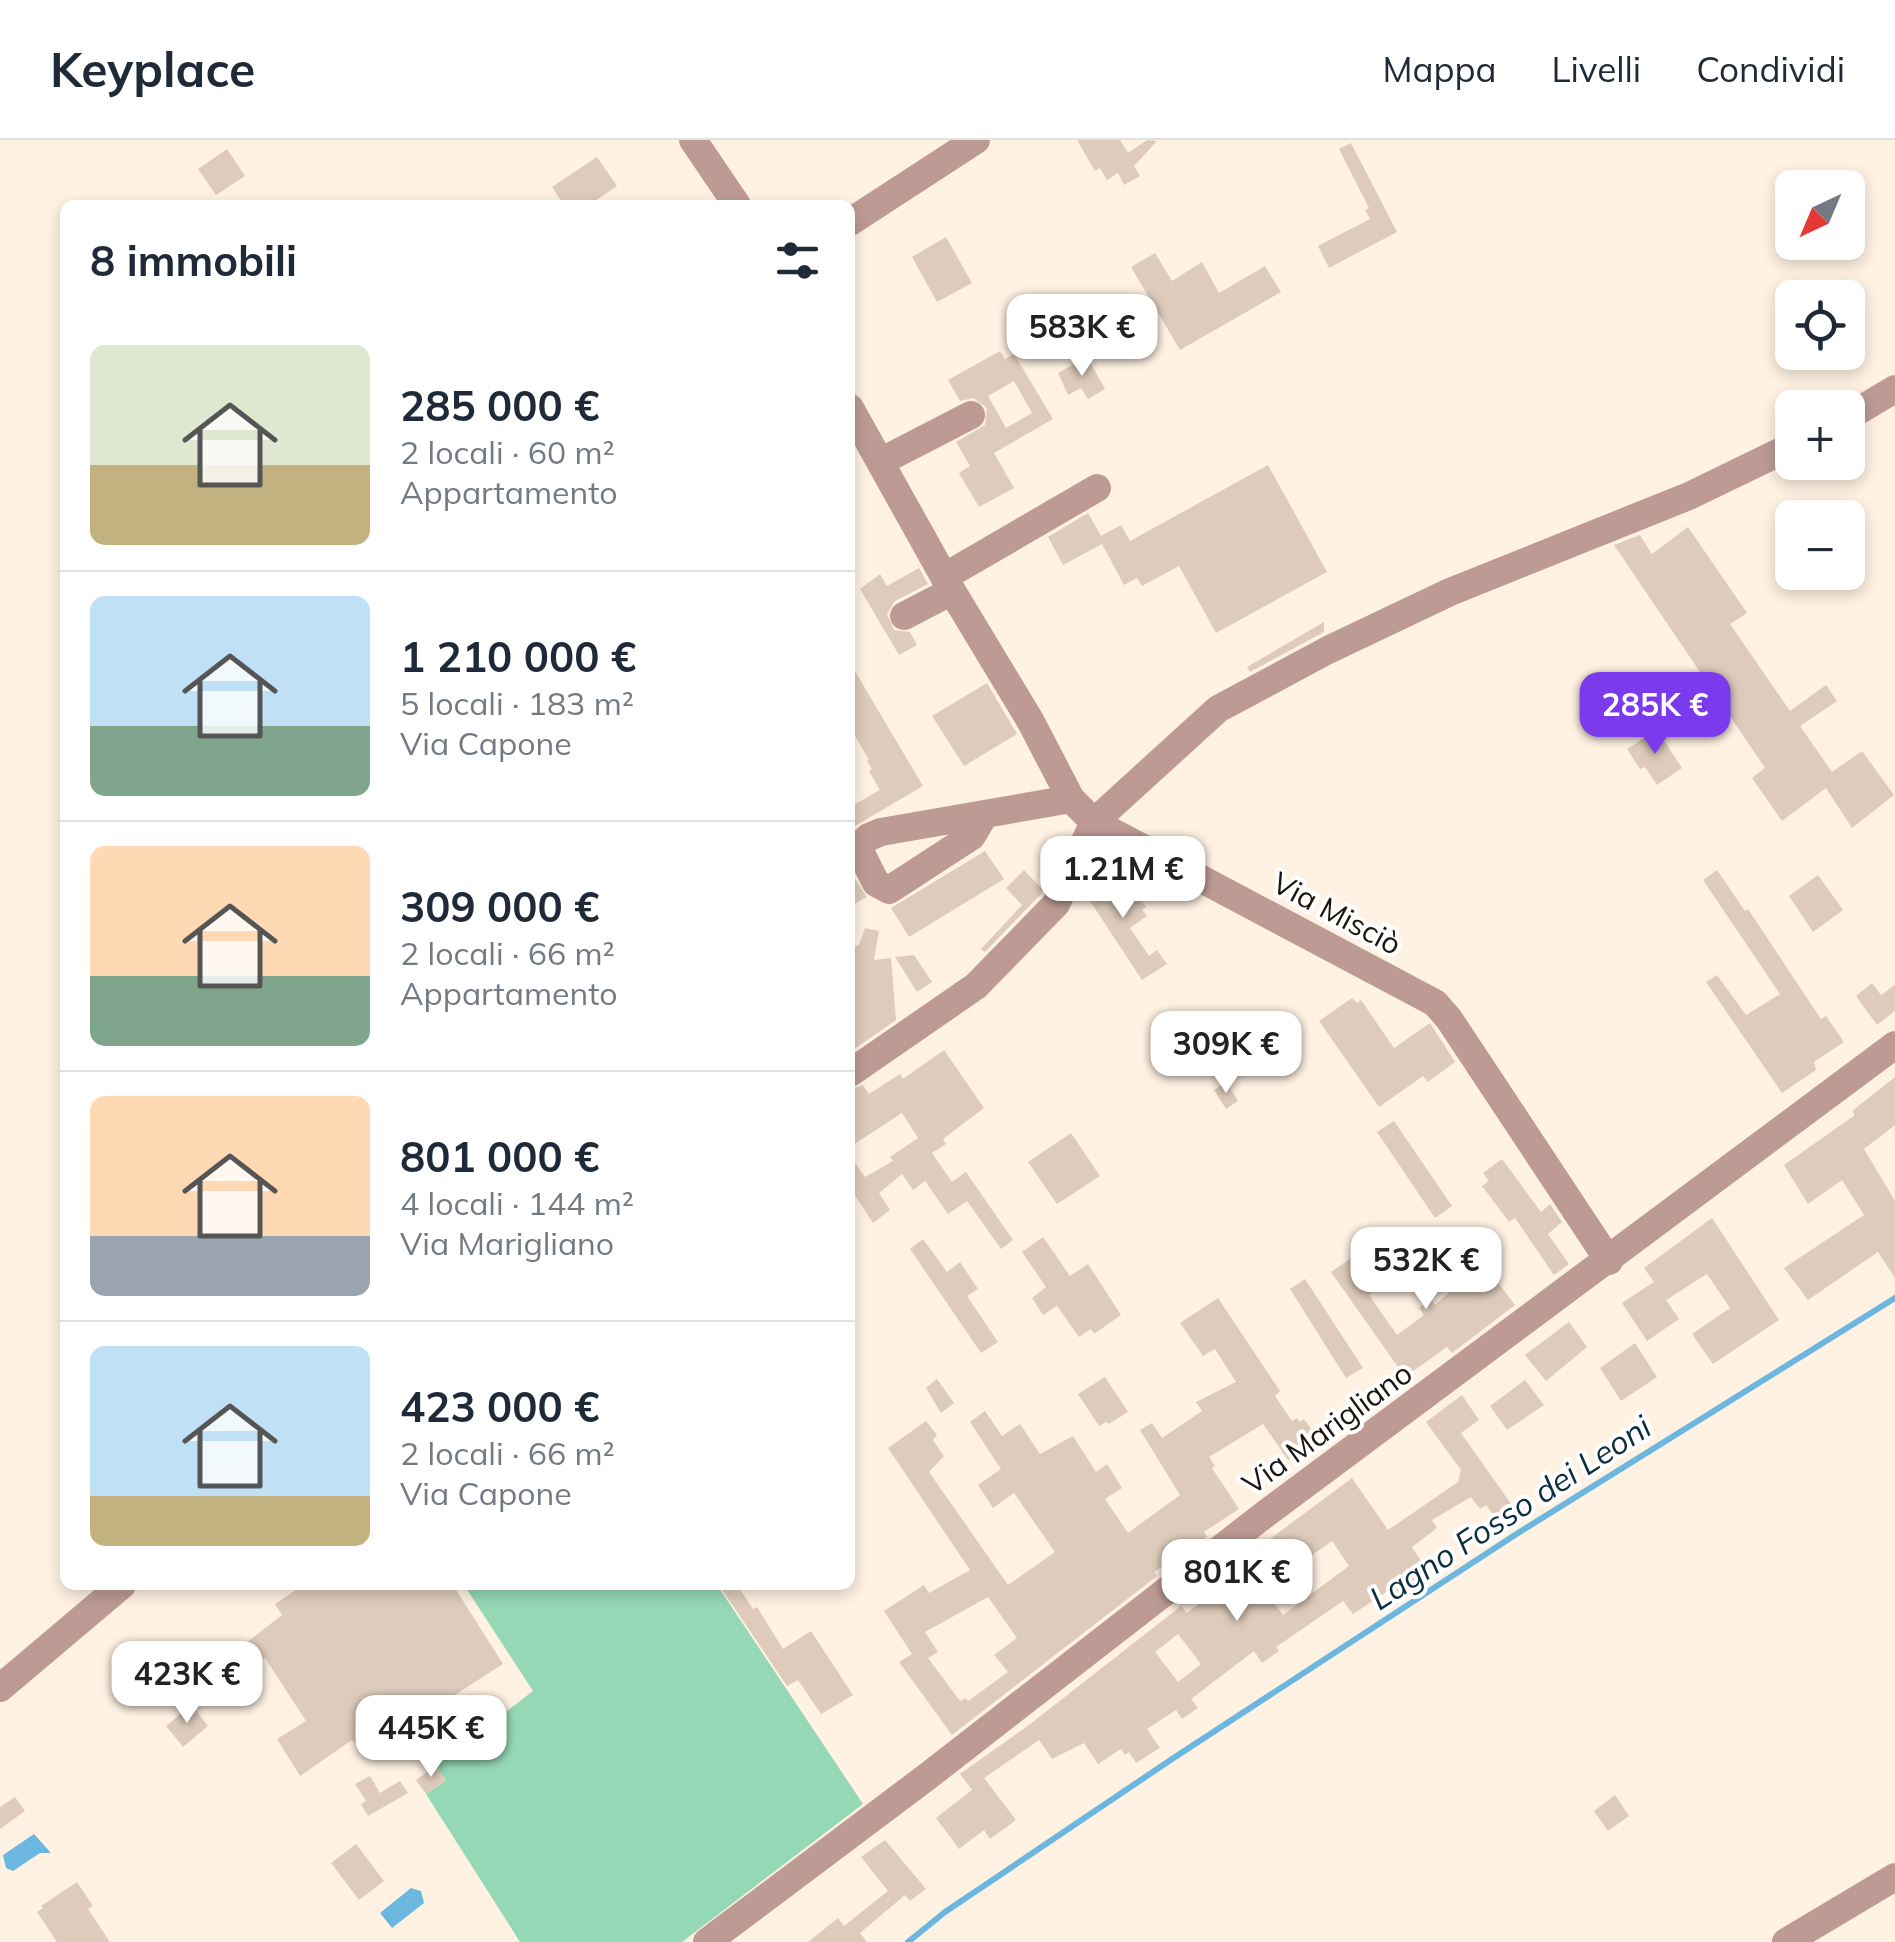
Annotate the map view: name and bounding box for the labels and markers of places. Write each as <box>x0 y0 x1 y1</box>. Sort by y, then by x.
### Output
pin: 583K € <box>1001 294 1163 379</box>
pin: 285K € <box>1574 672 1736 757</box>
pin: 1.21M € <box>1031 836 1215 921</box>
pin: 309K € <box>1145 1011 1307 1096</box>
pin: 532K € <box>1345 1227 1507 1312</box>
pin: 801K € <box>1156 1539 1318 1624</box>
pin: 423K € <box>106 1641 268 1726</box>
pin: 445K € <box>350 1695 512 1780</box>

